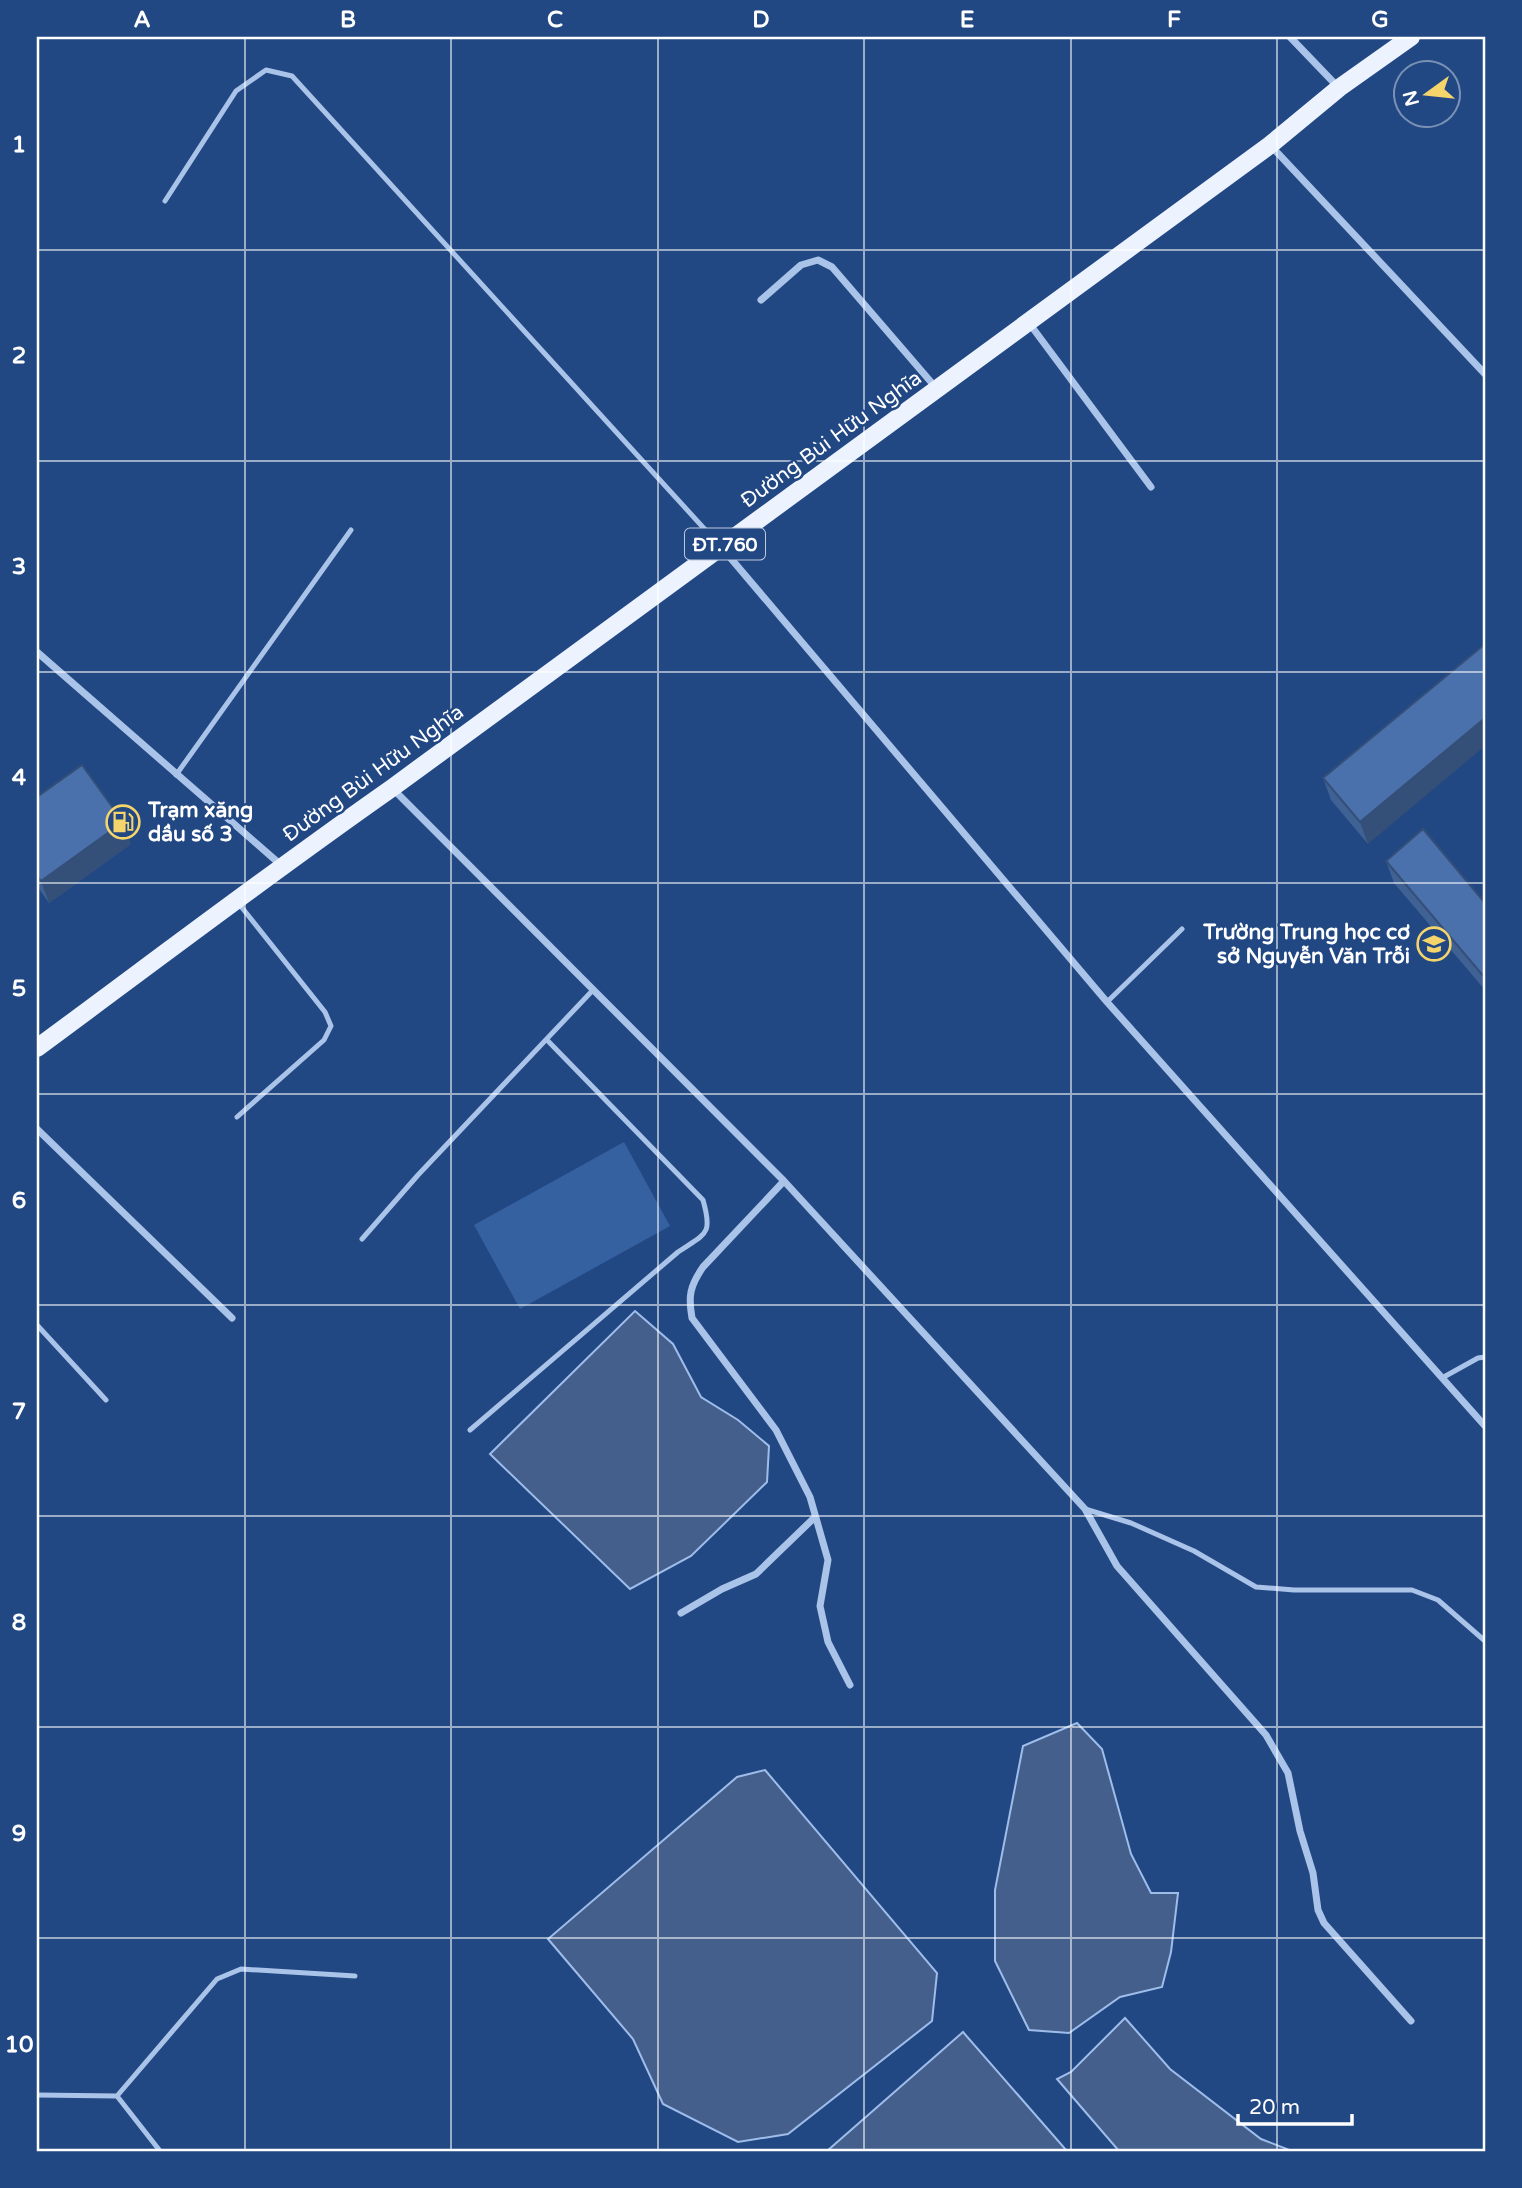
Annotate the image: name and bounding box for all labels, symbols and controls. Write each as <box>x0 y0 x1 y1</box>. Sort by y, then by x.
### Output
text: A <box>133 6 151 34</box>
text: B <box>340 6 356 34</box>
text: C <box>547 6 563 34</box>
text: D <box>752 6 770 34</box>
text: E <box>960 6 974 34</box>
text: F <box>1167 6 1181 34</box>
text: G <box>1371 6 1389 34</box>
north arrow <box>1392 60 1462 130</box>
text: N <box>1399 88 1424 108</box>
text: 1 <box>12 131 26 159</box>
text: 2 <box>12 342 26 370</box>
street label: Đường Bùi Hữu Nghĩa <box>736 365 927 513</box>
road number: ĐT.760 <box>685 528 765 559</box>
text: 3 <box>12 553 26 581</box>
street label: Đường Bùi Hữu Nghĩa <box>278 699 469 847</box>
text: 4 <box>12 764 27 792</box>
place label: Trạm xăng dầu số 3 <box>147 798 253 847</box>
fuel station icon: Trạm xăng dầu số 3 <box>104 803 142 841</box>
place label: Trường Trung học cơ sở Nguyễn Văn Trỗi <box>1202 920 1410 969</box>
school or university icon: Trường Trung học cơ sở Nguyễn Văn Trỗi <box>1415 925 1453 963</box>
text: 5 <box>12 975 26 1003</box>
text: 6 <box>12 1187 26 1215</box>
text: 7 <box>12 1398 26 1426</box>
text: 8 <box>12 1609 26 1637</box>
text: 9 <box>12 1820 26 1848</box>
text: 10 <box>5 2031 33 2059</box>
scale bar <box>1238 2083 1352 2127</box>
text: 20 m <box>1249 2095 1300 2120</box>

